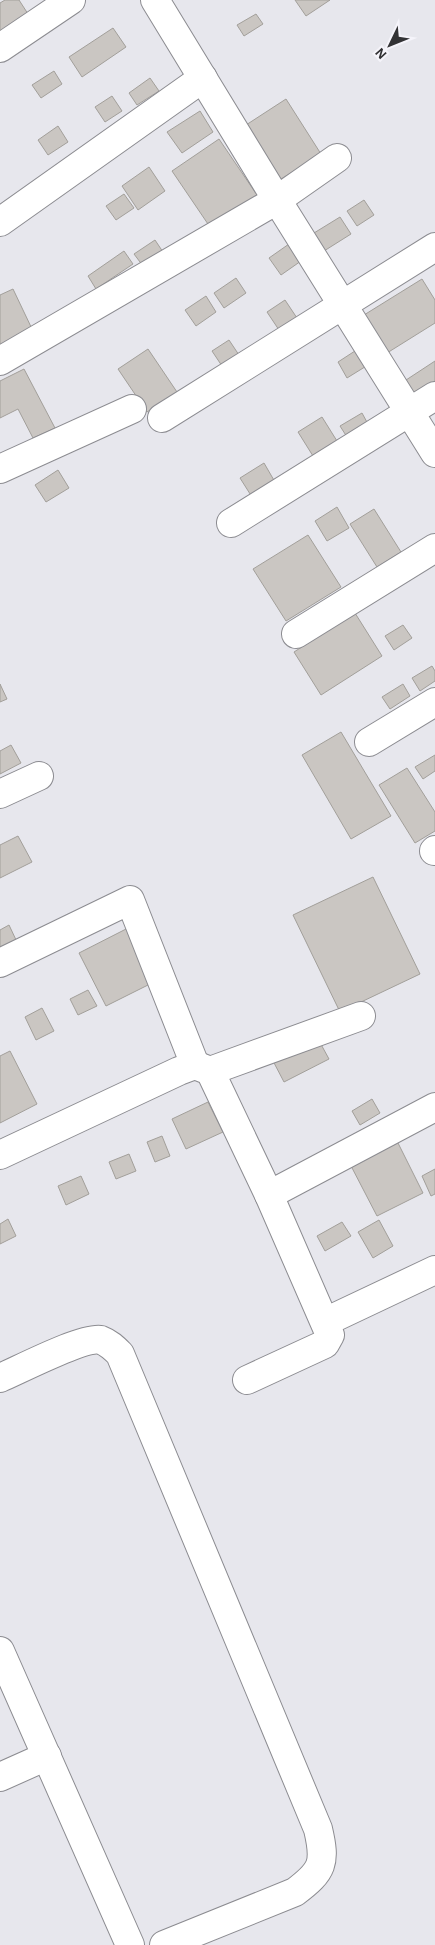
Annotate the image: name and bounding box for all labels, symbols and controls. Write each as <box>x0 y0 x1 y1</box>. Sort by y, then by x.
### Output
north arrow <box>365 20 415 70</box>
text: N <box>373 45 390 62</box>

